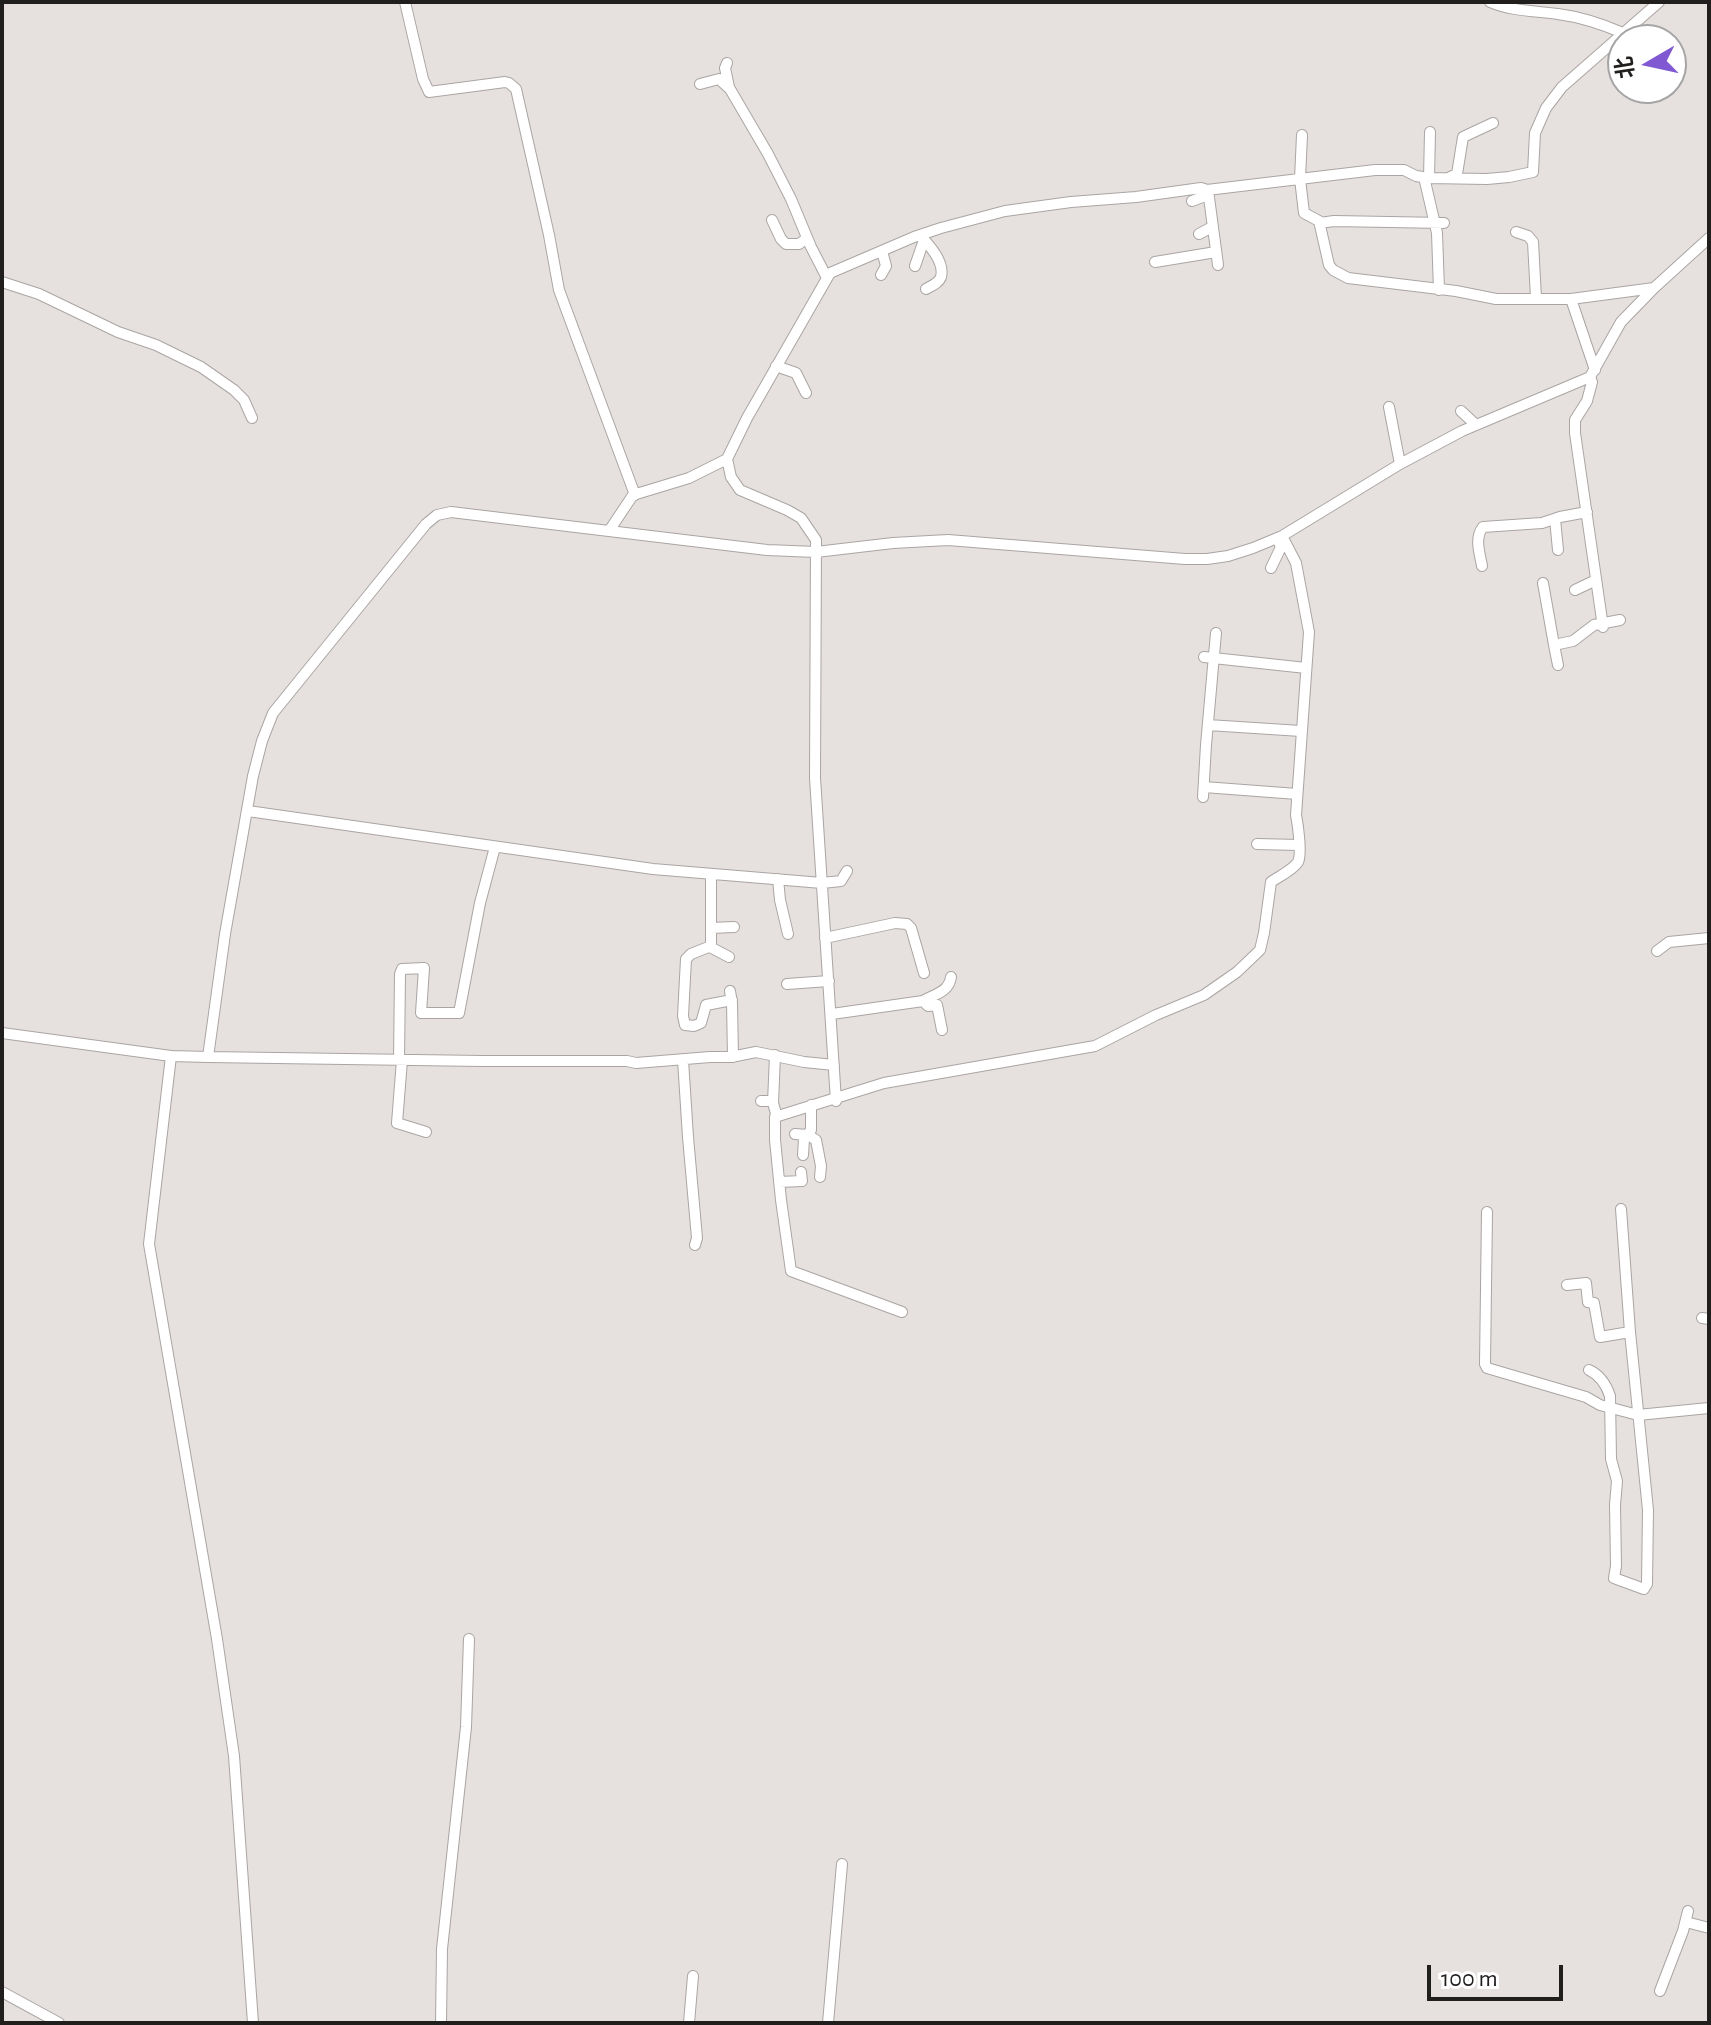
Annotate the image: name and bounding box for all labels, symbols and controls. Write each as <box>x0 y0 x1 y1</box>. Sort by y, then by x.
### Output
north arrow <box>1607 24 1687 104</box>
text: 北 <box>1613 55 1638 80</box>
scale bar <box>1431 1949 1567 1999</box>
text: 100 m <box>1441 1967 1498 1991</box>

